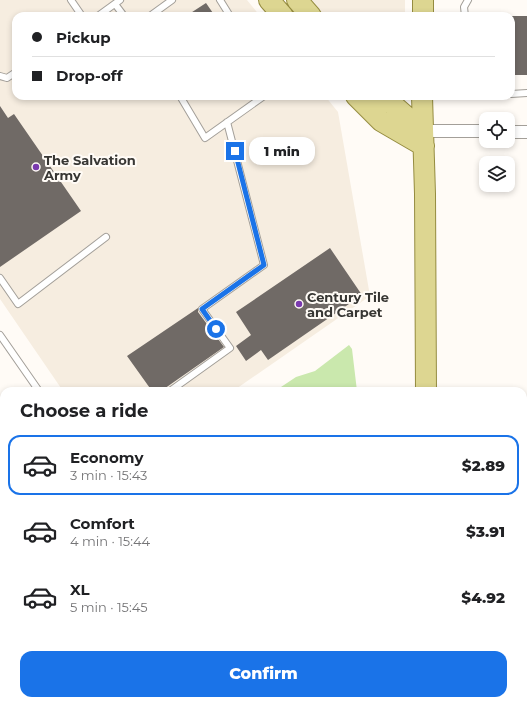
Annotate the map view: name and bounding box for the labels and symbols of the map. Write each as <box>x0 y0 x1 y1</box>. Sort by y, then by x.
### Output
callout: 1 min <box>249 137 315 165</box>
route end <box>226 142 244 160</box>
place label: The Salvation Army <box>43 152 136 183</box>
marker: The Salvation Army <box>31 162 41 172</box>
place label: Century Tile and Carpet <box>307 289 389 320</box>
marker: Century Tile and Carpet <box>294 299 304 309</box>
route start <box>207 320 225 338</box>

